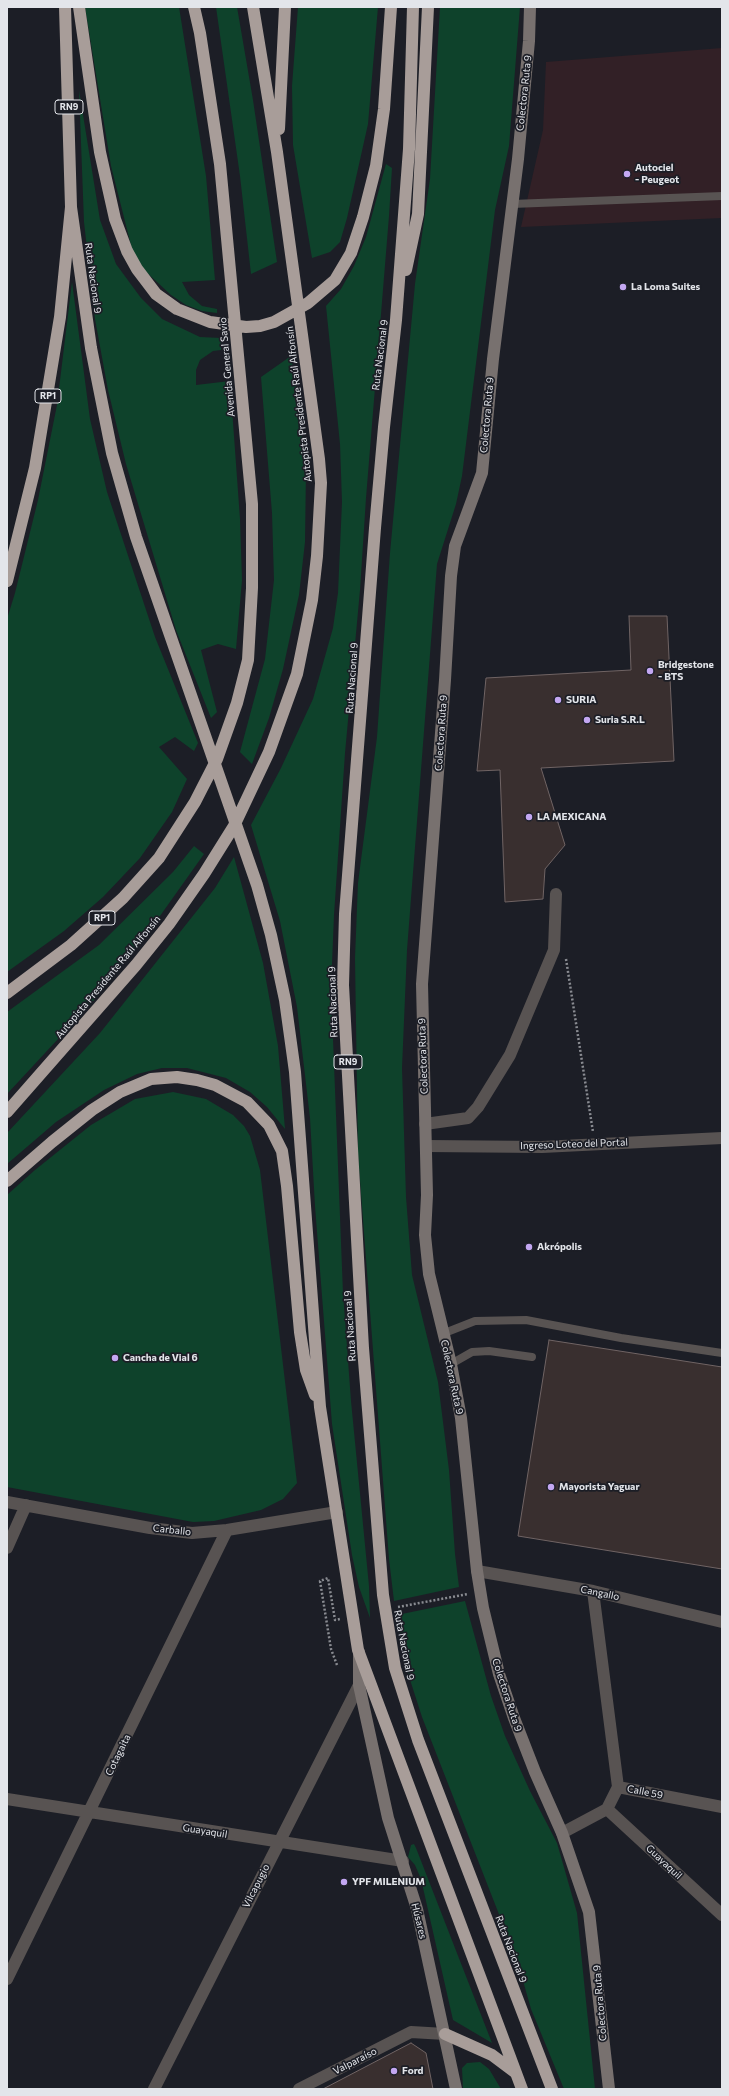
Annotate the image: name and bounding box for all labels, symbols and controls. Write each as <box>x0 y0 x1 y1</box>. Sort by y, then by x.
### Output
street label: Colectora Ruta 9 <box>514 54 534 132</box>
road number: RN9 <box>55 100 83 114</box>
place label: Autociel - Peugeot <box>635 162 679 186</box>
marker: Autociel - Peugeot <box>622 169 632 179</box>
street label: Ruta Nacional 9 <box>82 242 104 314</box>
place label: La Loma Suites <box>631 281 700 293</box>
marker: La Loma Suites <box>618 282 628 292</box>
street label: Avenida General Savio <box>217 317 237 417</box>
street label: Ruta Nacional 9 <box>370 319 390 391</box>
street label: Autopista Presidente Raúl Alfonsín <box>283 325 315 483</box>
street label: Colectora Ruta 9 <box>478 377 496 453</box>
road number: RP1 <box>35 389 61 403</box>
street label: Ruta Nacional 9 <box>344 642 360 714</box>
place label: Bridgestone - BTS <box>658 659 714 682</box>
marker: Bridgestone - BTS <box>645 666 655 676</box>
place label: SURIA <box>566 694 597 706</box>
street label: Colectora Ruta 9 <box>432 695 450 771</box>
marker: SURIA <box>553 695 563 705</box>
place label: Suria S.R.L <box>595 714 645 726</box>
marker: Suria S.R.L <box>582 715 592 725</box>
place label: LA MEXICANA <box>537 811 606 823</box>
marker: LA MEXICANA <box>524 812 534 822</box>
road number: RP1 <box>89 911 115 925</box>
street label: Autopista Presidente Raúl Alfonsín <box>53 913 163 1041</box>
street label: Ruta Nacional 9 <box>326 966 340 1038</box>
street label: Colectora Ruta 9 <box>416 1018 430 1094</box>
road number: RN9 <box>334 1055 362 1069</box>
street label: Ingreso Loteo del Portal <box>520 1136 628 1152</box>
place label: Akrópolis <box>537 1241 582 1253</box>
marker: Akrópolis <box>524 1242 534 1252</box>
street label: Ruta Nacional 9 <box>342 1290 358 1362</box>
street label: Colectora Ruta 9 <box>438 1338 466 1416</box>
place label: Cancha de Vial 6 <box>123 1352 198 1364</box>
marker: Cancha de Vial 6 <box>110 1353 120 1363</box>
place label: Mayorista Yaguar <box>559 1481 640 1493</box>
marker: Mayorista Yaguar <box>546 1482 556 1492</box>
street label: Carballo <box>152 1522 192 1538</box>
street label: Cangallo <box>579 1583 621 1603</box>
street label: Ruta Nacional 9 <box>391 1609 417 1681</box>
street label: Colectora Ruta 9 <box>490 1657 524 1733</box>
street label: Cotagaita <box>103 1732 133 1778</box>
street label: Calle 59 <box>626 1783 664 1801</box>
street label: Guayaquil <box>182 1822 228 1840</box>
street label: Guayaquil <box>643 1842 685 1882</box>
street label: Vilcapugio <box>240 1862 272 1910</box>
place label: YPF MILENIUM <box>352 1876 425 1888</box>
marker: YPF MILENIUM <box>339 1877 349 1887</box>
street label: Húsares <box>409 1902 429 1940</box>
street label: Ruta Nacional 9 <box>493 1914 529 1984</box>
street label: Colectora Ruta 9 <box>591 1965 609 2041</box>
street label: Valparaíso <box>331 2045 379 2077</box>
place label: Ford <box>402 2065 423 2077</box>
marker: Ford <box>389 2066 399 2076</box>

